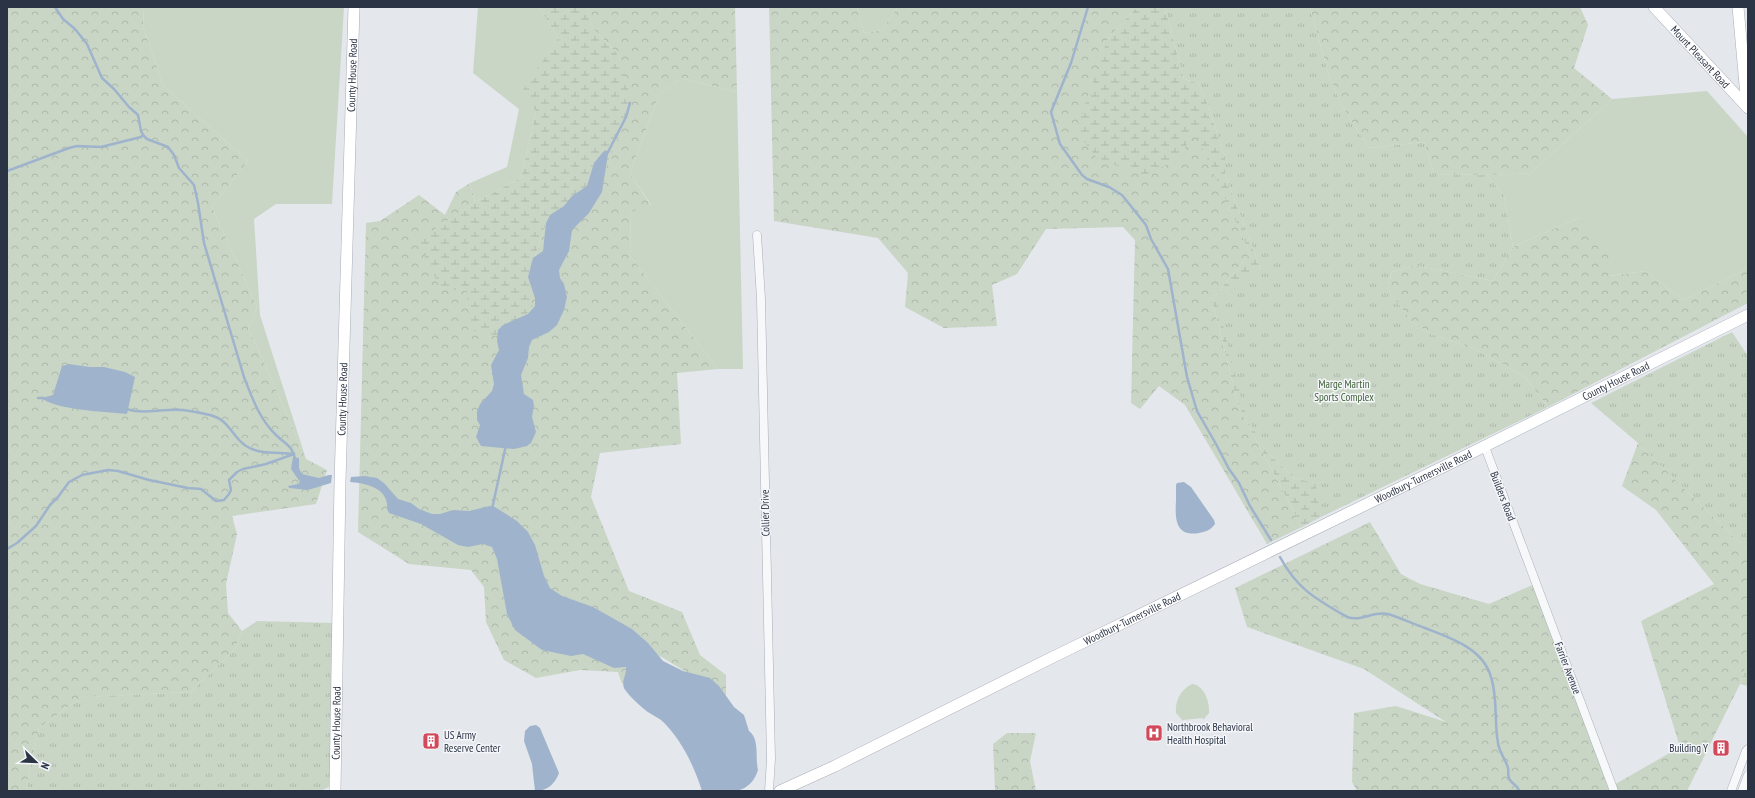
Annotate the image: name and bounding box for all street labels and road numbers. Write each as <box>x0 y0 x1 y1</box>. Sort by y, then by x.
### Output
street label: Mount Pleasant Road <box>1668 23 1733 91</box>
street label: County House Road <box>344 38 360 112</box>
street label: County House Road <box>1580 358 1652 403</box>
street label: County House Road <box>334 362 351 436</box>
street label: Woodbury-Turnersville Road <box>1372 447 1474 506</box>
street label: Builders Road <box>1487 469 1519 523</box>
street label: Collier Drive <box>758 489 772 537</box>
street label: Woodbury-Turnersville Road <box>1081 589 1183 648</box>
street label: Farrier Avenue <box>1552 640 1585 696</box>
street label: County House Road <box>329 686 344 760</box>

